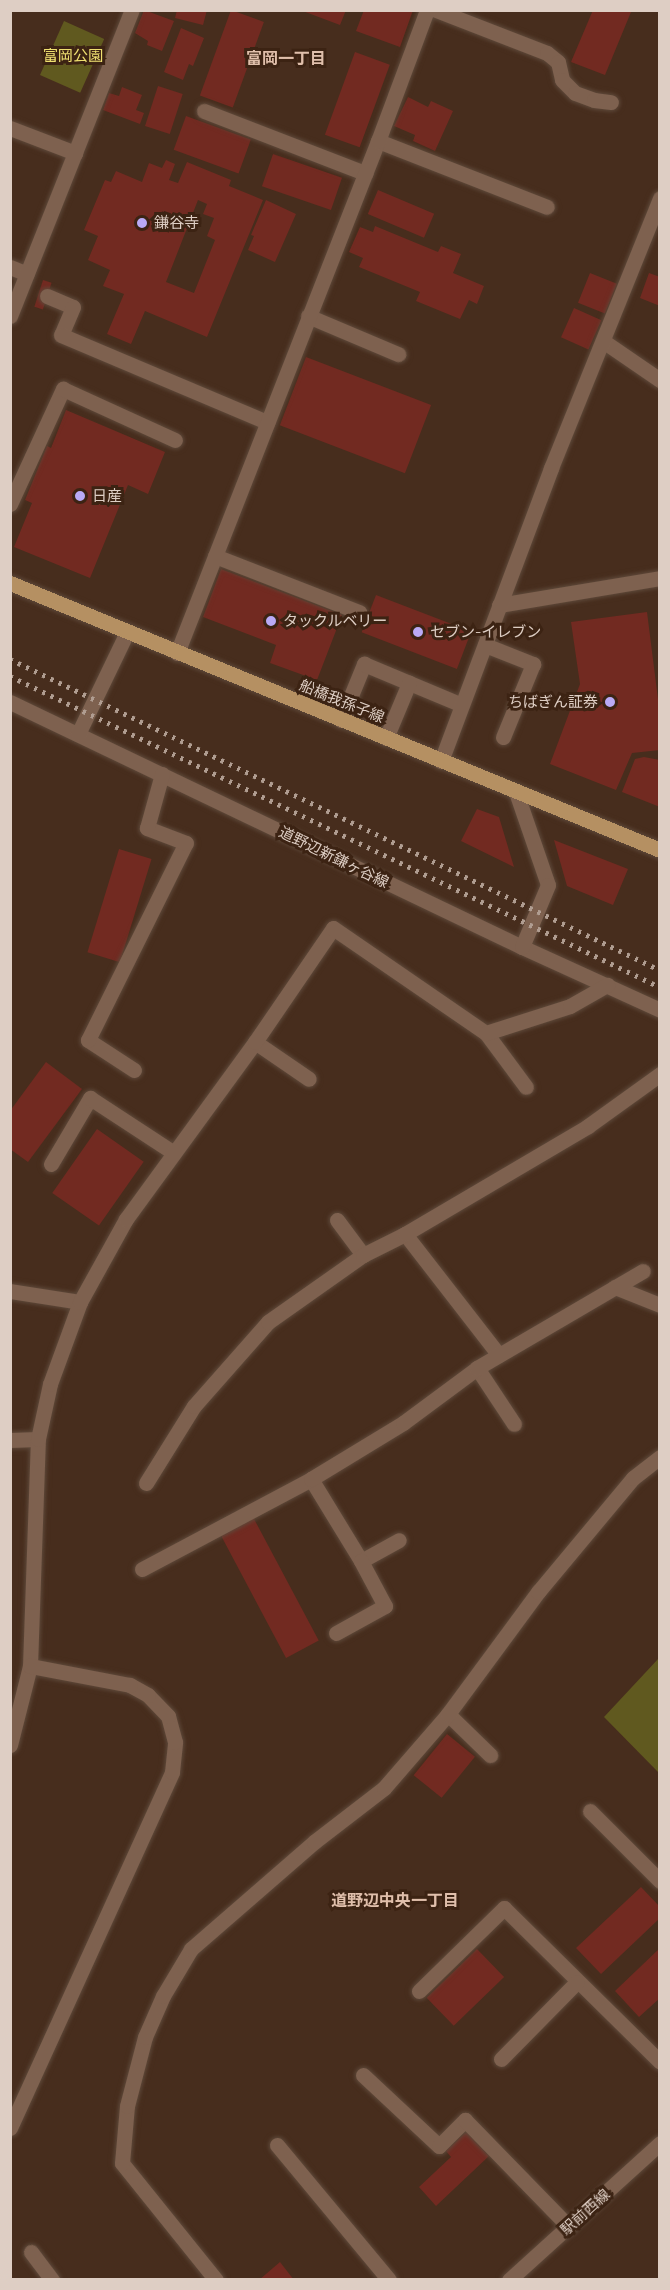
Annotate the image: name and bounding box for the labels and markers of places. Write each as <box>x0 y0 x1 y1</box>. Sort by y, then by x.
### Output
place label: 鎌谷寺 <box>154 214 199 232</box>
marker: 鎌谷寺 <box>135 216 149 230</box>
place label: 日産 <box>92 487 122 505</box>
marker: 日産 <box>73 489 87 503</box>
place label: タックルベリー <box>283 612 388 630</box>
marker: タックルベリー <box>264 614 278 628</box>
place label: セブン-イレブン <box>430 623 541 641</box>
marker: セブン-イレブン <box>411 625 425 639</box>
place label: ちばぎん証券 <box>508 693 598 711</box>
marker: ちばぎん証券 <box>603 695 617 709</box>

